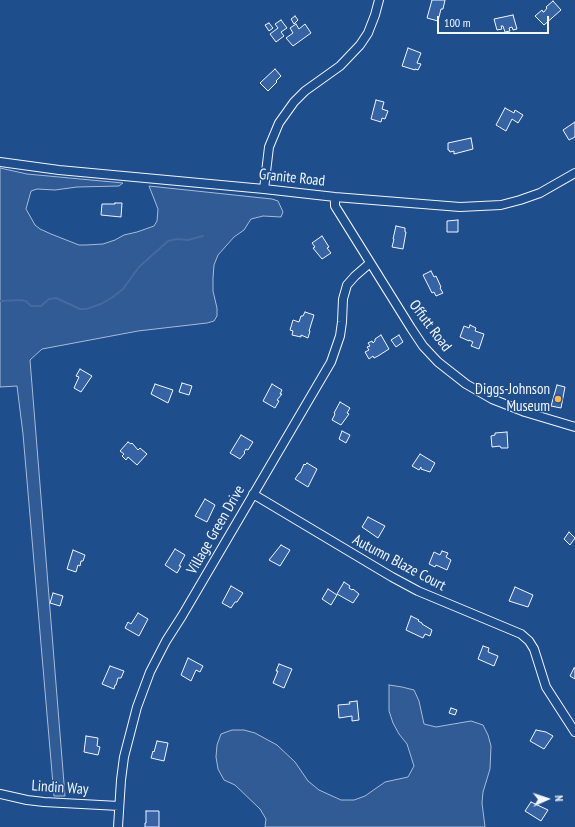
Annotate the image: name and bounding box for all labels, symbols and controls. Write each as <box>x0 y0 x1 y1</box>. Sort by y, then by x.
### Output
scale bar <box>439 8 551 34</box>
text: 100 m <box>444 15 471 30</box>
street label: Granite Road <box>258 166 326 190</box>
street label: Offutt Road <box>405 297 455 355</box>
place label: Diggs-Johnson Museum <box>475 381 550 416</box>
marker: Diggs-Johnson Museum <box>553 394 563 404</box>
street label: Village Green Drive <box>183 482 249 578</box>
street label: Autumn Blaze Court <box>349 531 449 595</box>
street label: Lindin Way <box>31 777 89 799</box>
north arrow <box>527 779 567 819</box>
text: N <box>552 795 566 802</box>

